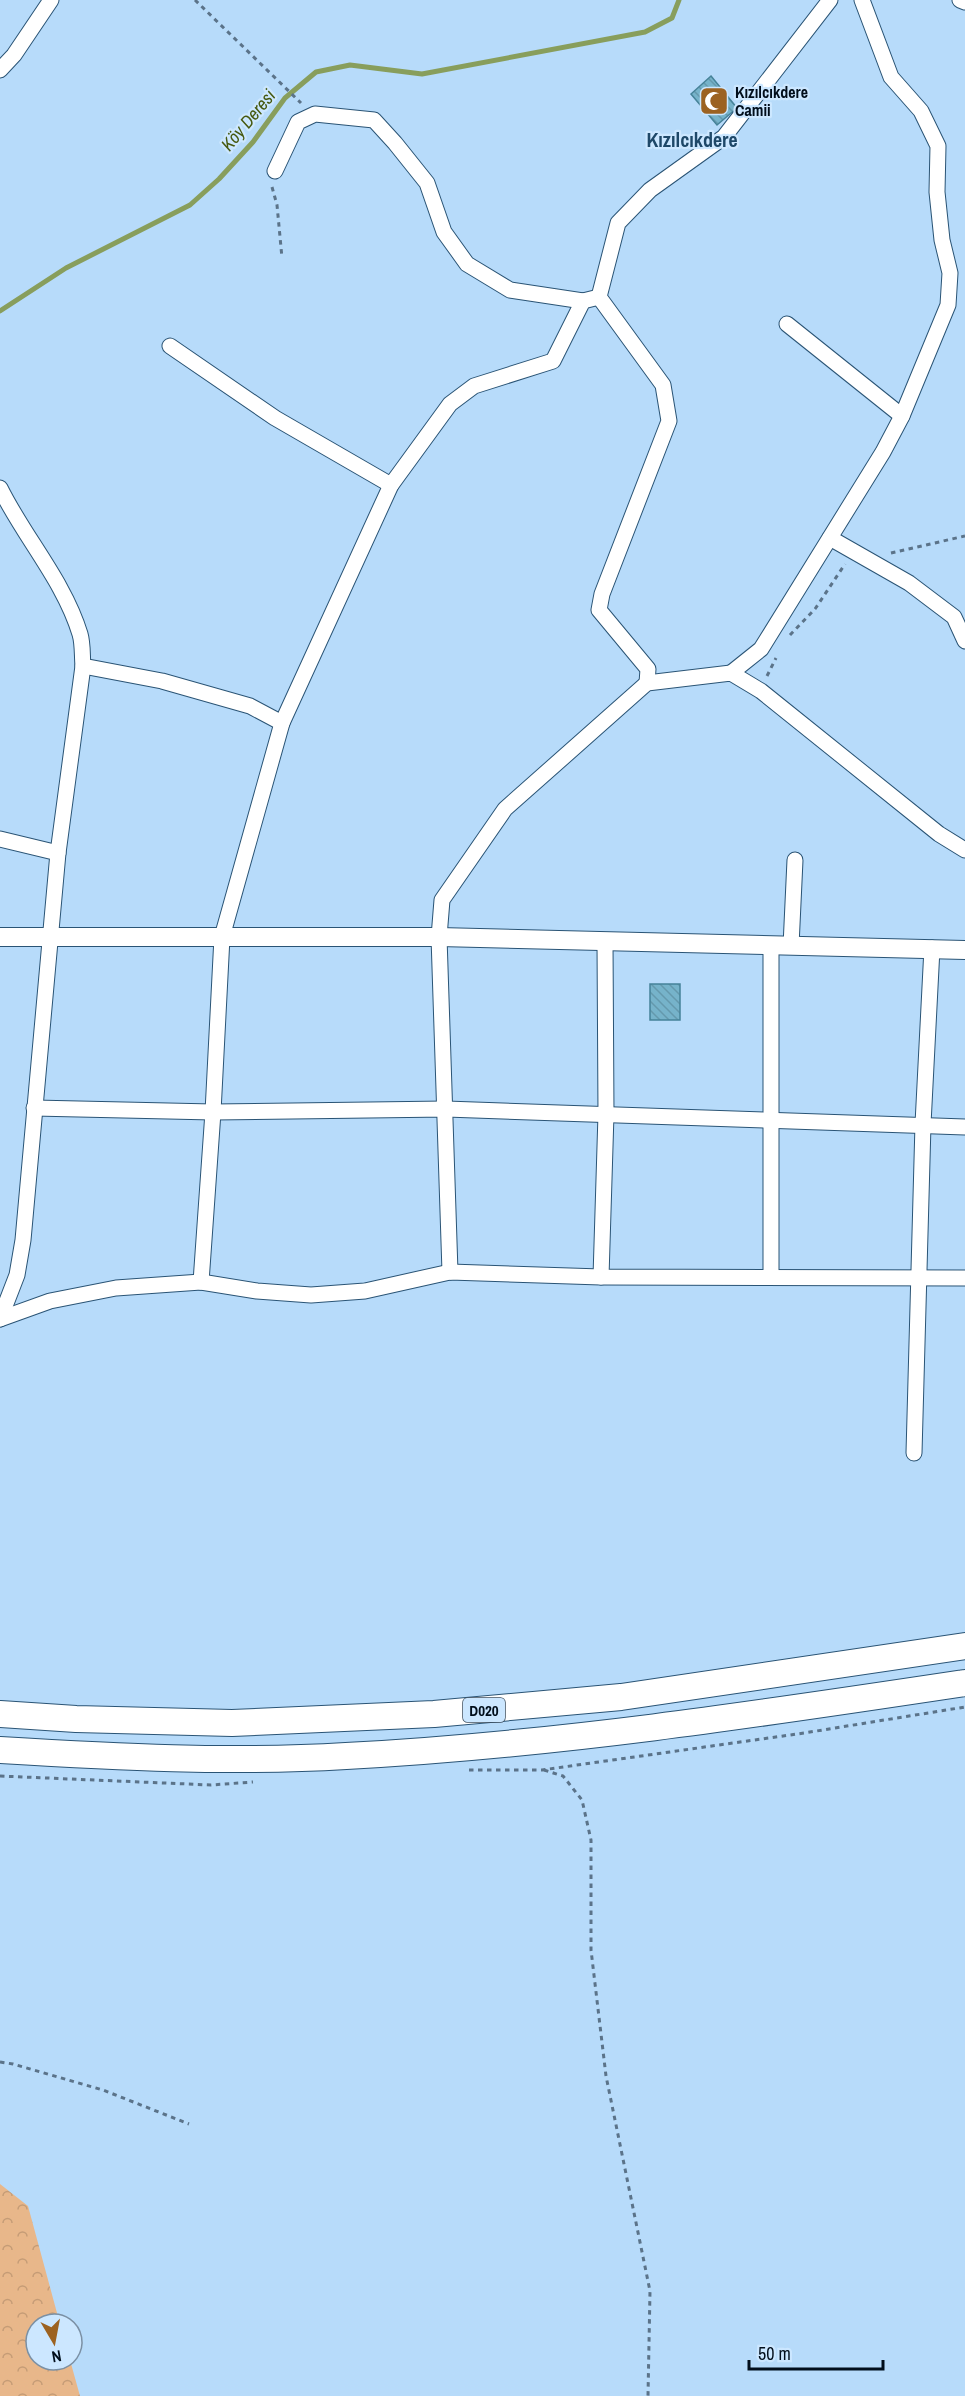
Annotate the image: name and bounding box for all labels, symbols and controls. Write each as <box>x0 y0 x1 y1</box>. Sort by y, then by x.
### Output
place label: Kızılcıkdere Camii <box>735 81 808 121</box>
water label: Köy Deresi <box>215 84 281 156</box>
mosque icon: Kızılcıkdere Camii <box>698 85 730 117</box>
district label: Kızılcıkdere <box>646 126 738 153</box>
road number: D020 <box>463 1698 505 1722</box>
north arrow <box>24 2312 84 2372</box>
scale bar <box>749 2333 882 2371</box>
text: 50 m <box>758 2341 791 2366</box>
text: N <box>50 2345 63 2368</box>

